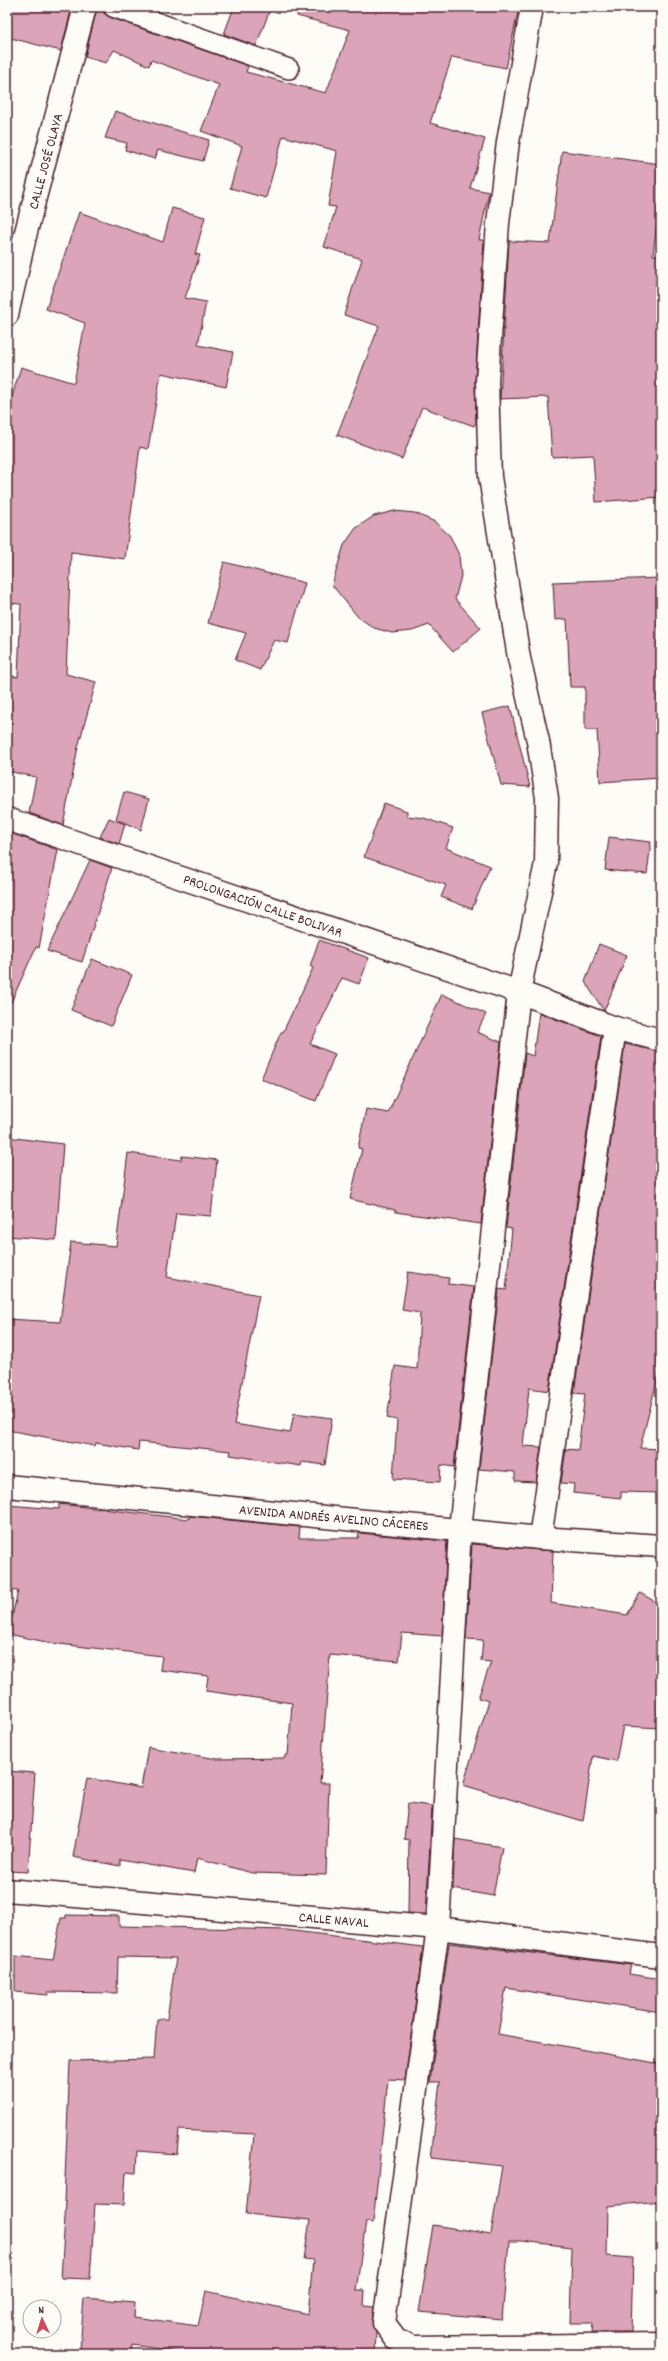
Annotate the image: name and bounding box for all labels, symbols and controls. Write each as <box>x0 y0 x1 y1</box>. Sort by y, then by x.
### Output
street label: CALLE JOSÉ OLAYA <box>25 111 69 212</box>
street label: PROLONGACIÓN CALLE BOLIVAR <box>180 870 345 944</box>
street label: AVENIDA ANDRÉS AVELINO CÁCERES <box>238 1501 429 1537</box>
street label: CALLE NAVAL <box>298 1908 370 1934</box>
north arrow <box>22 2299 62 2339</box>
text: N <box>38 2303 45 2319</box>

